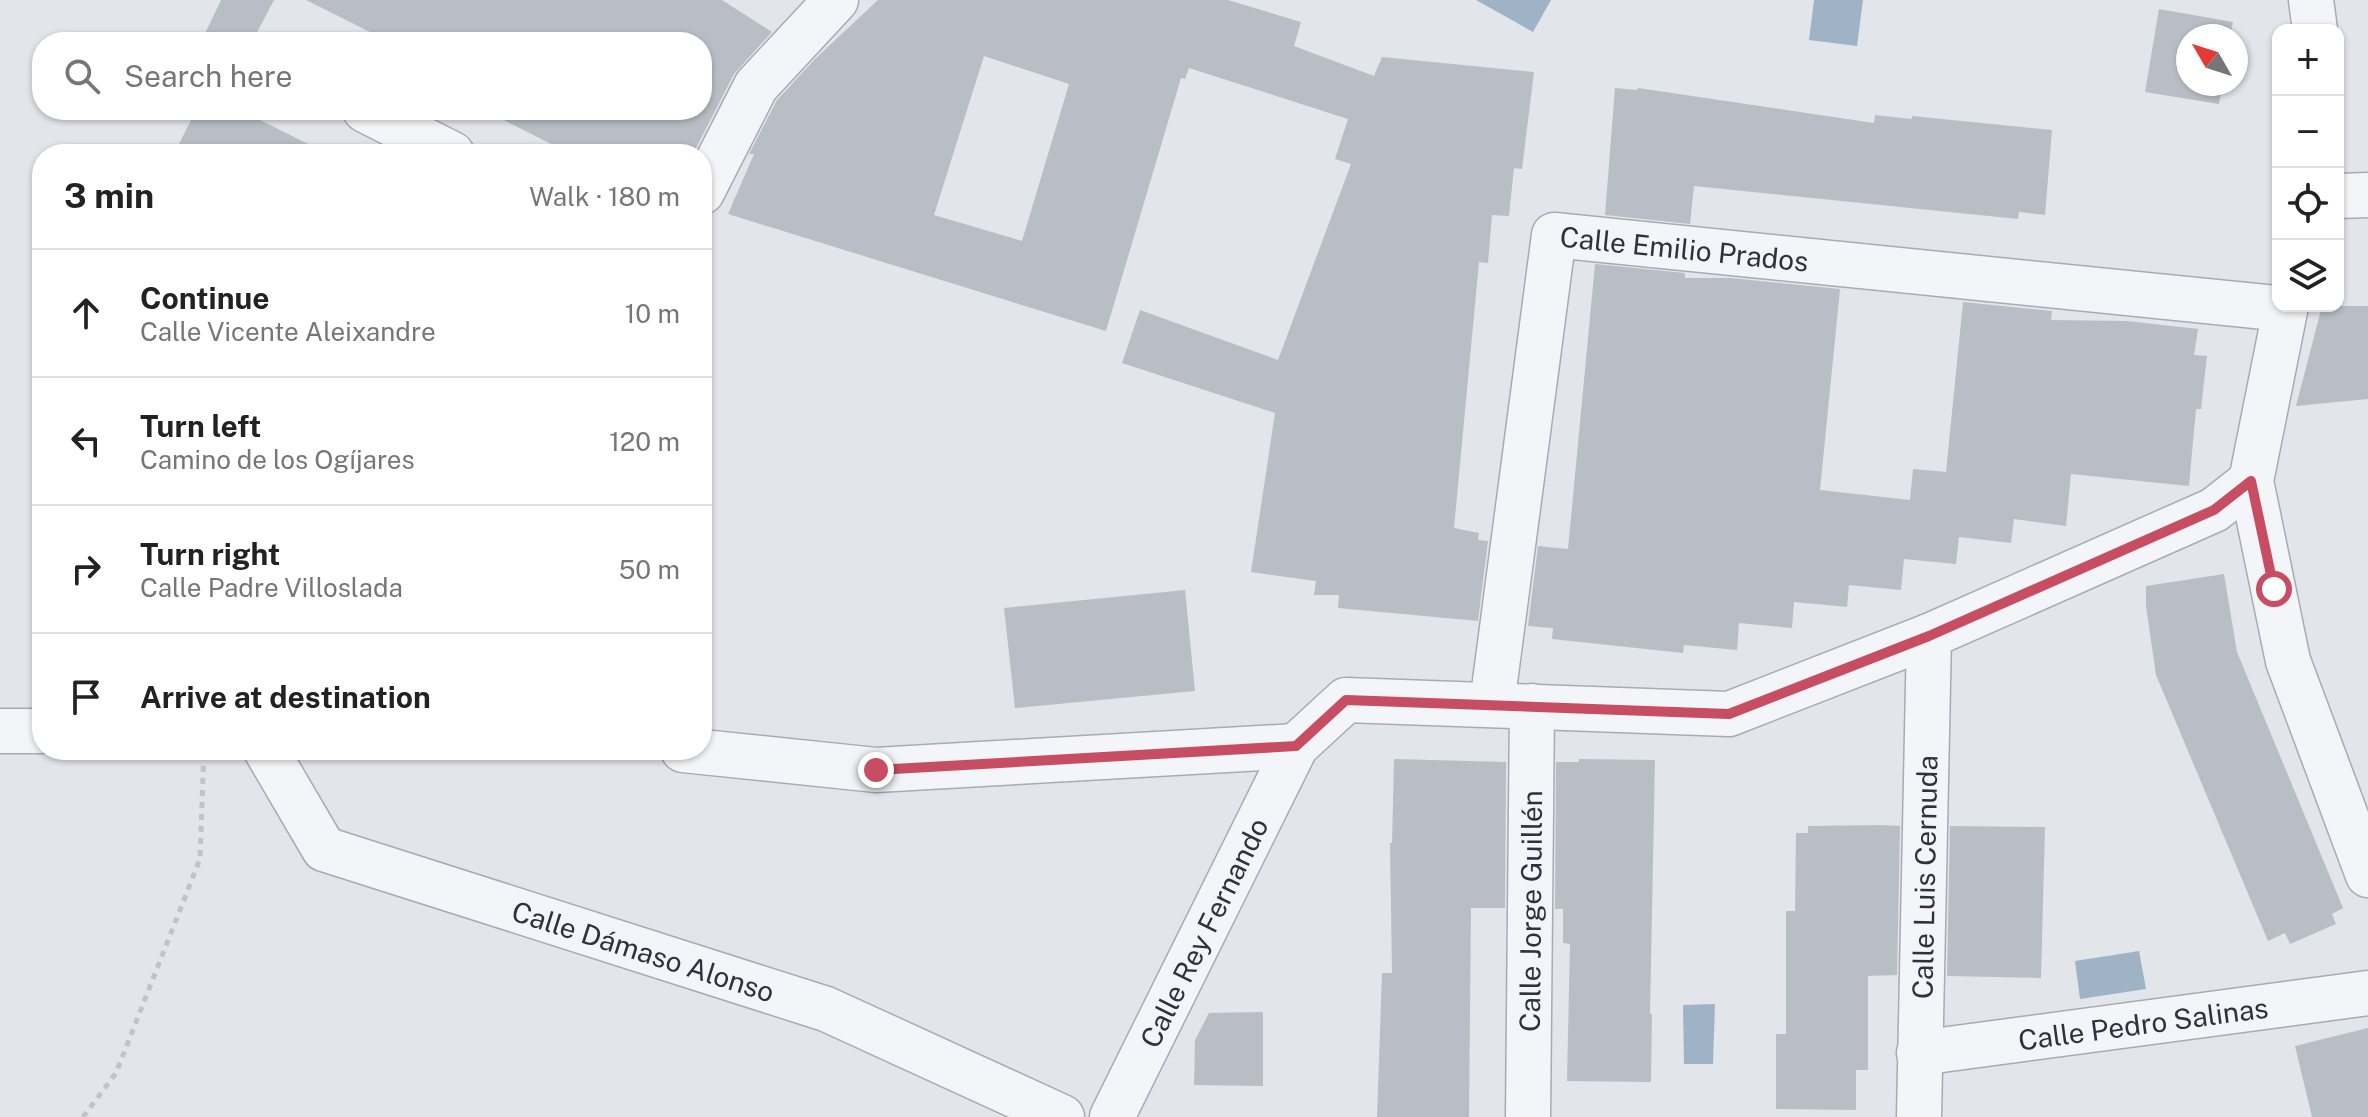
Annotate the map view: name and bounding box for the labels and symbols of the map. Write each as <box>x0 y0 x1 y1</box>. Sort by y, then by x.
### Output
north arrow <box>2176 24 2248 96</box>
street label: Calle Emilio Prados <box>1558 219 1810 277</box>
route start <box>2256 571 2292 607</box>
route end <box>858 752 894 788</box>
street label: Calle Luis Cernuda <box>1905 755 1943 999</box>
street label: Calle Jorge Guillén <box>1512 790 1548 1032</box>
street label: Calle Rey Fernando <box>1133 812 1274 1053</box>
street label: Calle Dámaso Alonso <box>508 894 779 1008</box>
street label: Calle Pedro Salinas <box>2016 990 2270 1056</box>

